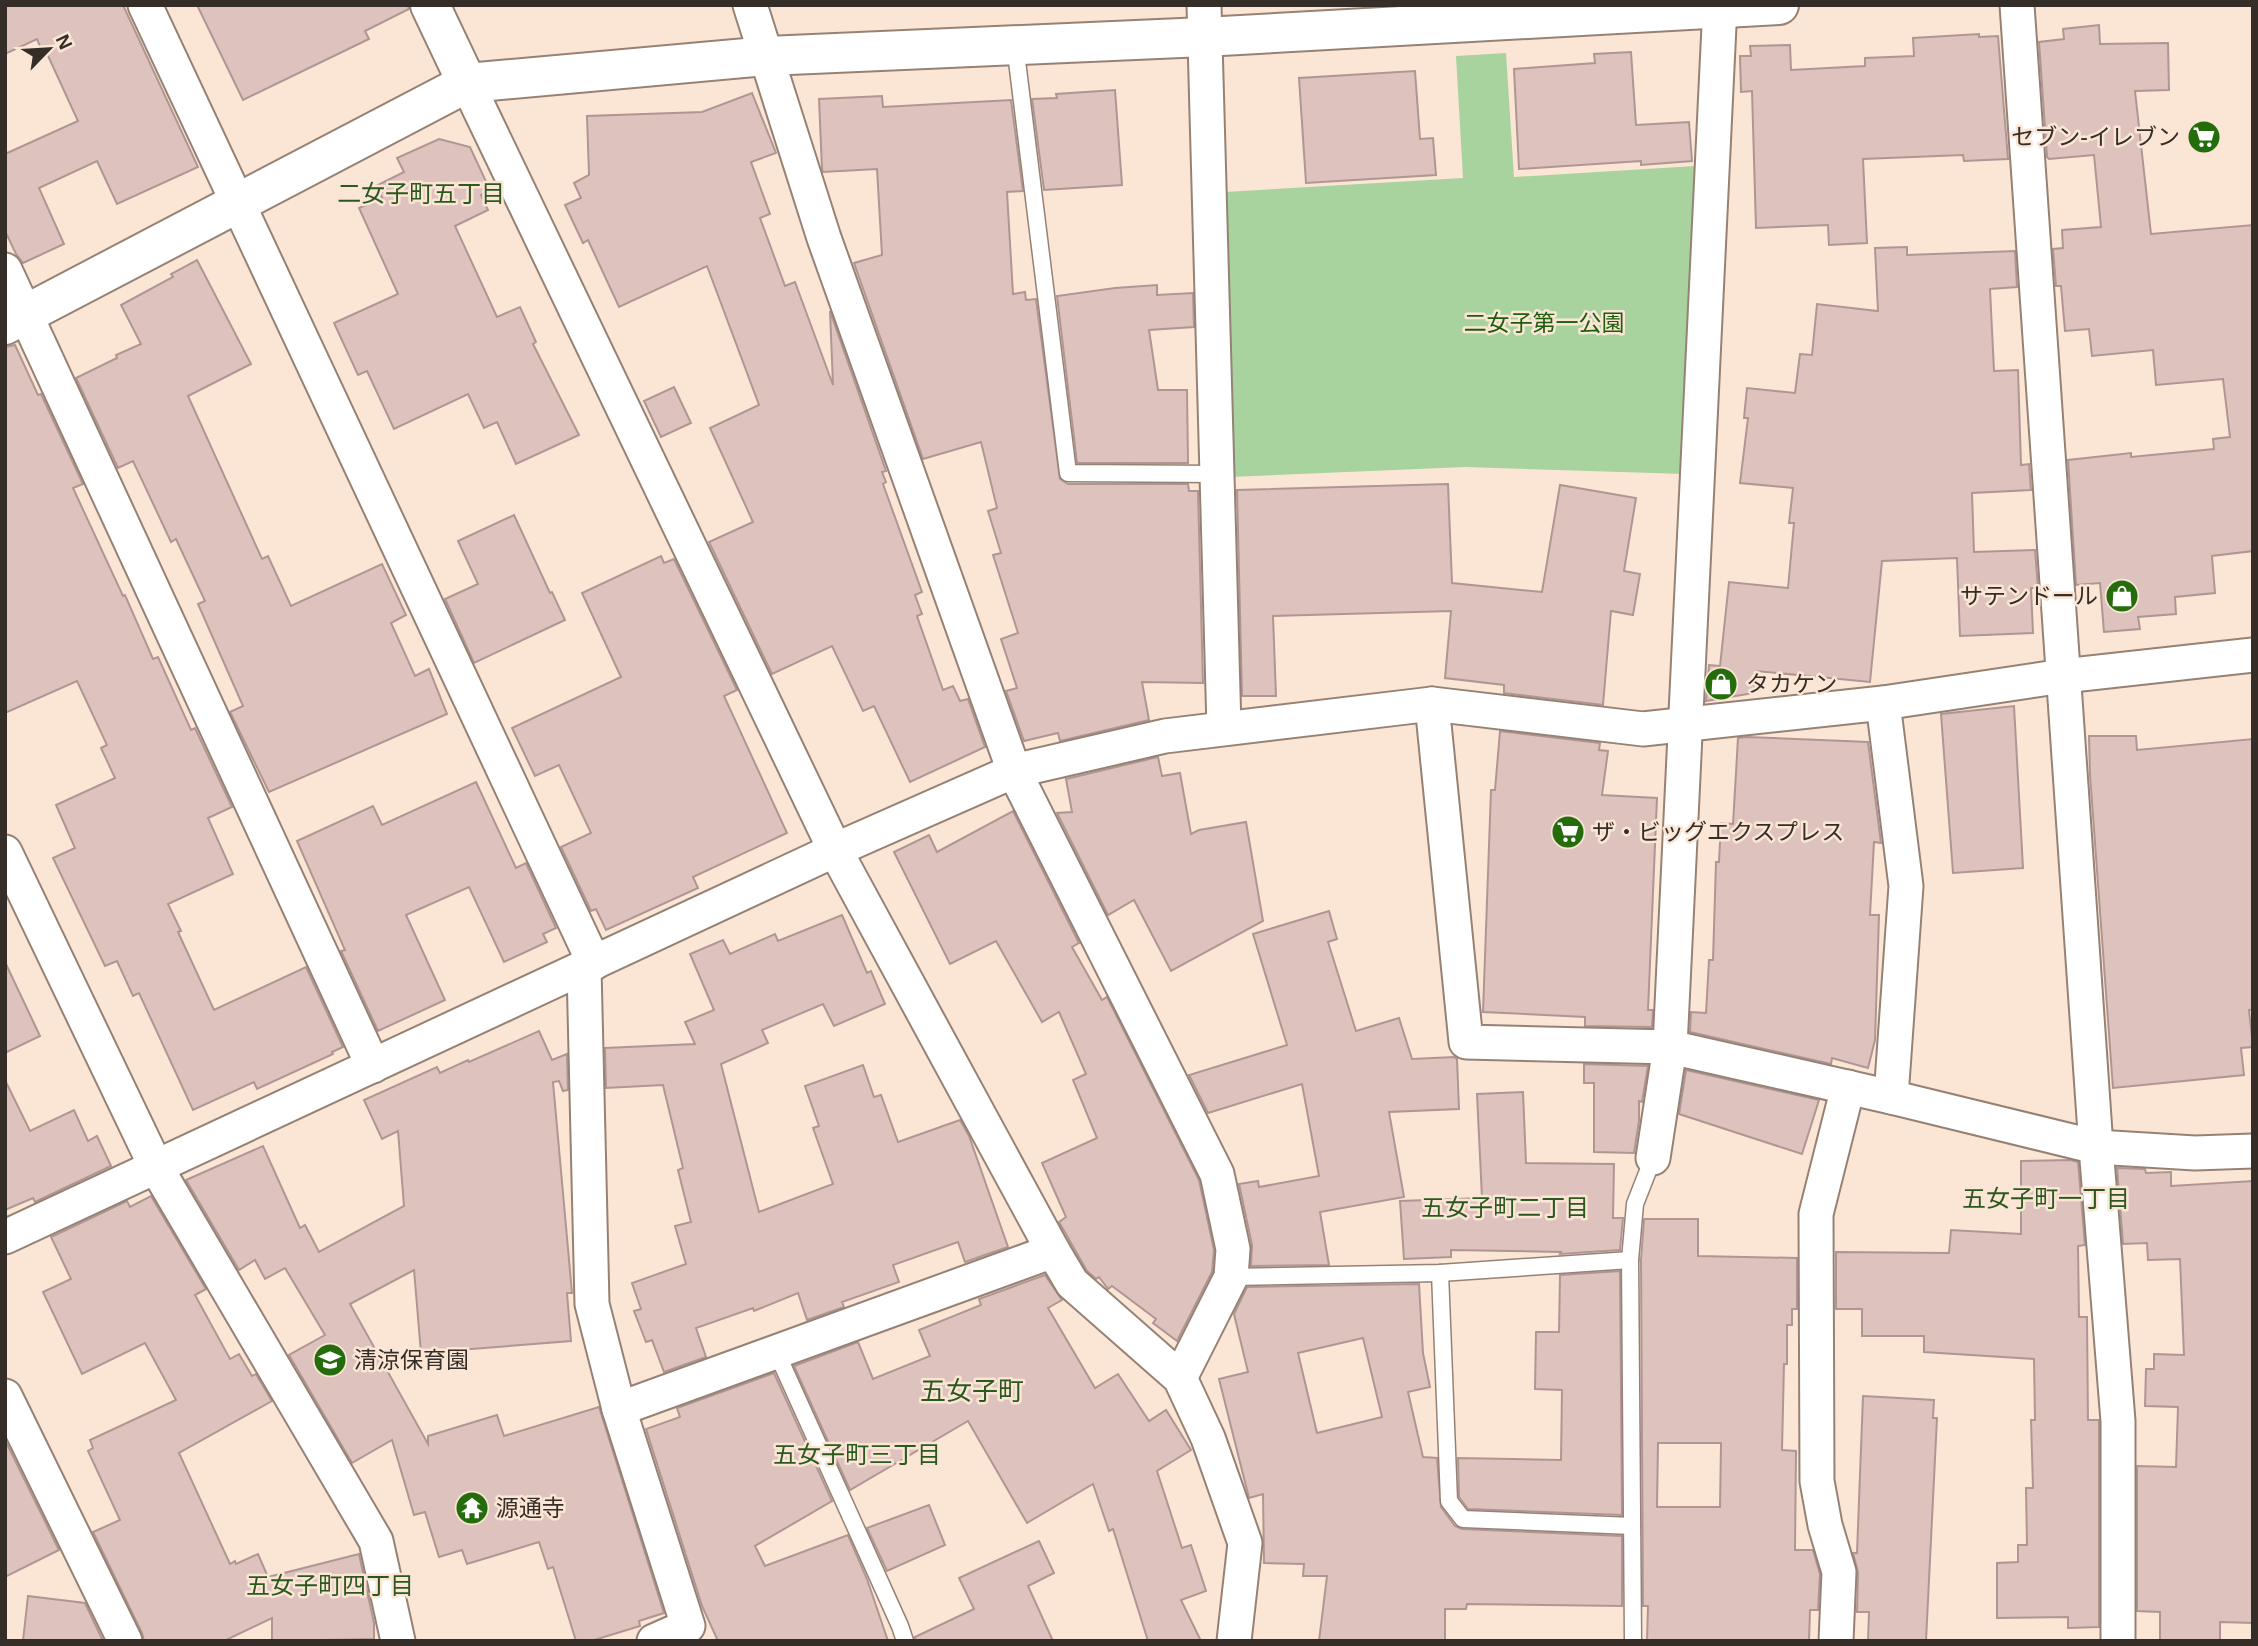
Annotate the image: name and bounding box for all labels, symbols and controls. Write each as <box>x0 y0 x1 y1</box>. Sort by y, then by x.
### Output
north arrow <box>14 14 84 84</box>
text: N <box>52 31 76 53</box>
supermarket icon: セブン-イレブン <box>2185 118 2223 156</box>
place label: セブン-イレブン <box>2011 124 2180 150</box>
district label: 二女子町五丁目 <box>337 180 505 207</box>
park label: 二女子第一公園 <box>1464 310 1625 336</box>
shop icon: サテンドール <box>2103 577 2141 615</box>
place label: サテンドール <box>1960 583 2098 609</box>
shop icon: タカケン <box>1702 665 1740 703</box>
place label: タカケン <box>1746 671 1837 697</box>
supermarket icon: ザ・ビッグエクスプレス <box>1549 813 1587 851</box>
place label: ザ・ビッグエクスプレス <box>1592 819 1844 845</box>
district label: 五女子町一丁目 <box>1962 1185 2130 1212</box>
district label: 五女子町二丁目 <box>1421 1194 1589 1221</box>
school or university icon: 清涼保育園 <box>311 1341 349 1379</box>
place label: 清涼保育園 <box>354 1347 469 1373</box>
district label: 五女子町 <box>920 1376 1024 1406</box>
district label: 五女子町三丁目 <box>773 1441 941 1468</box>
temple icon: 源通寺 <box>453 1489 491 1527</box>
place label: 源通寺 <box>496 1495 565 1521</box>
district label: 五女子町四丁目 <box>246 1572 414 1599</box>

